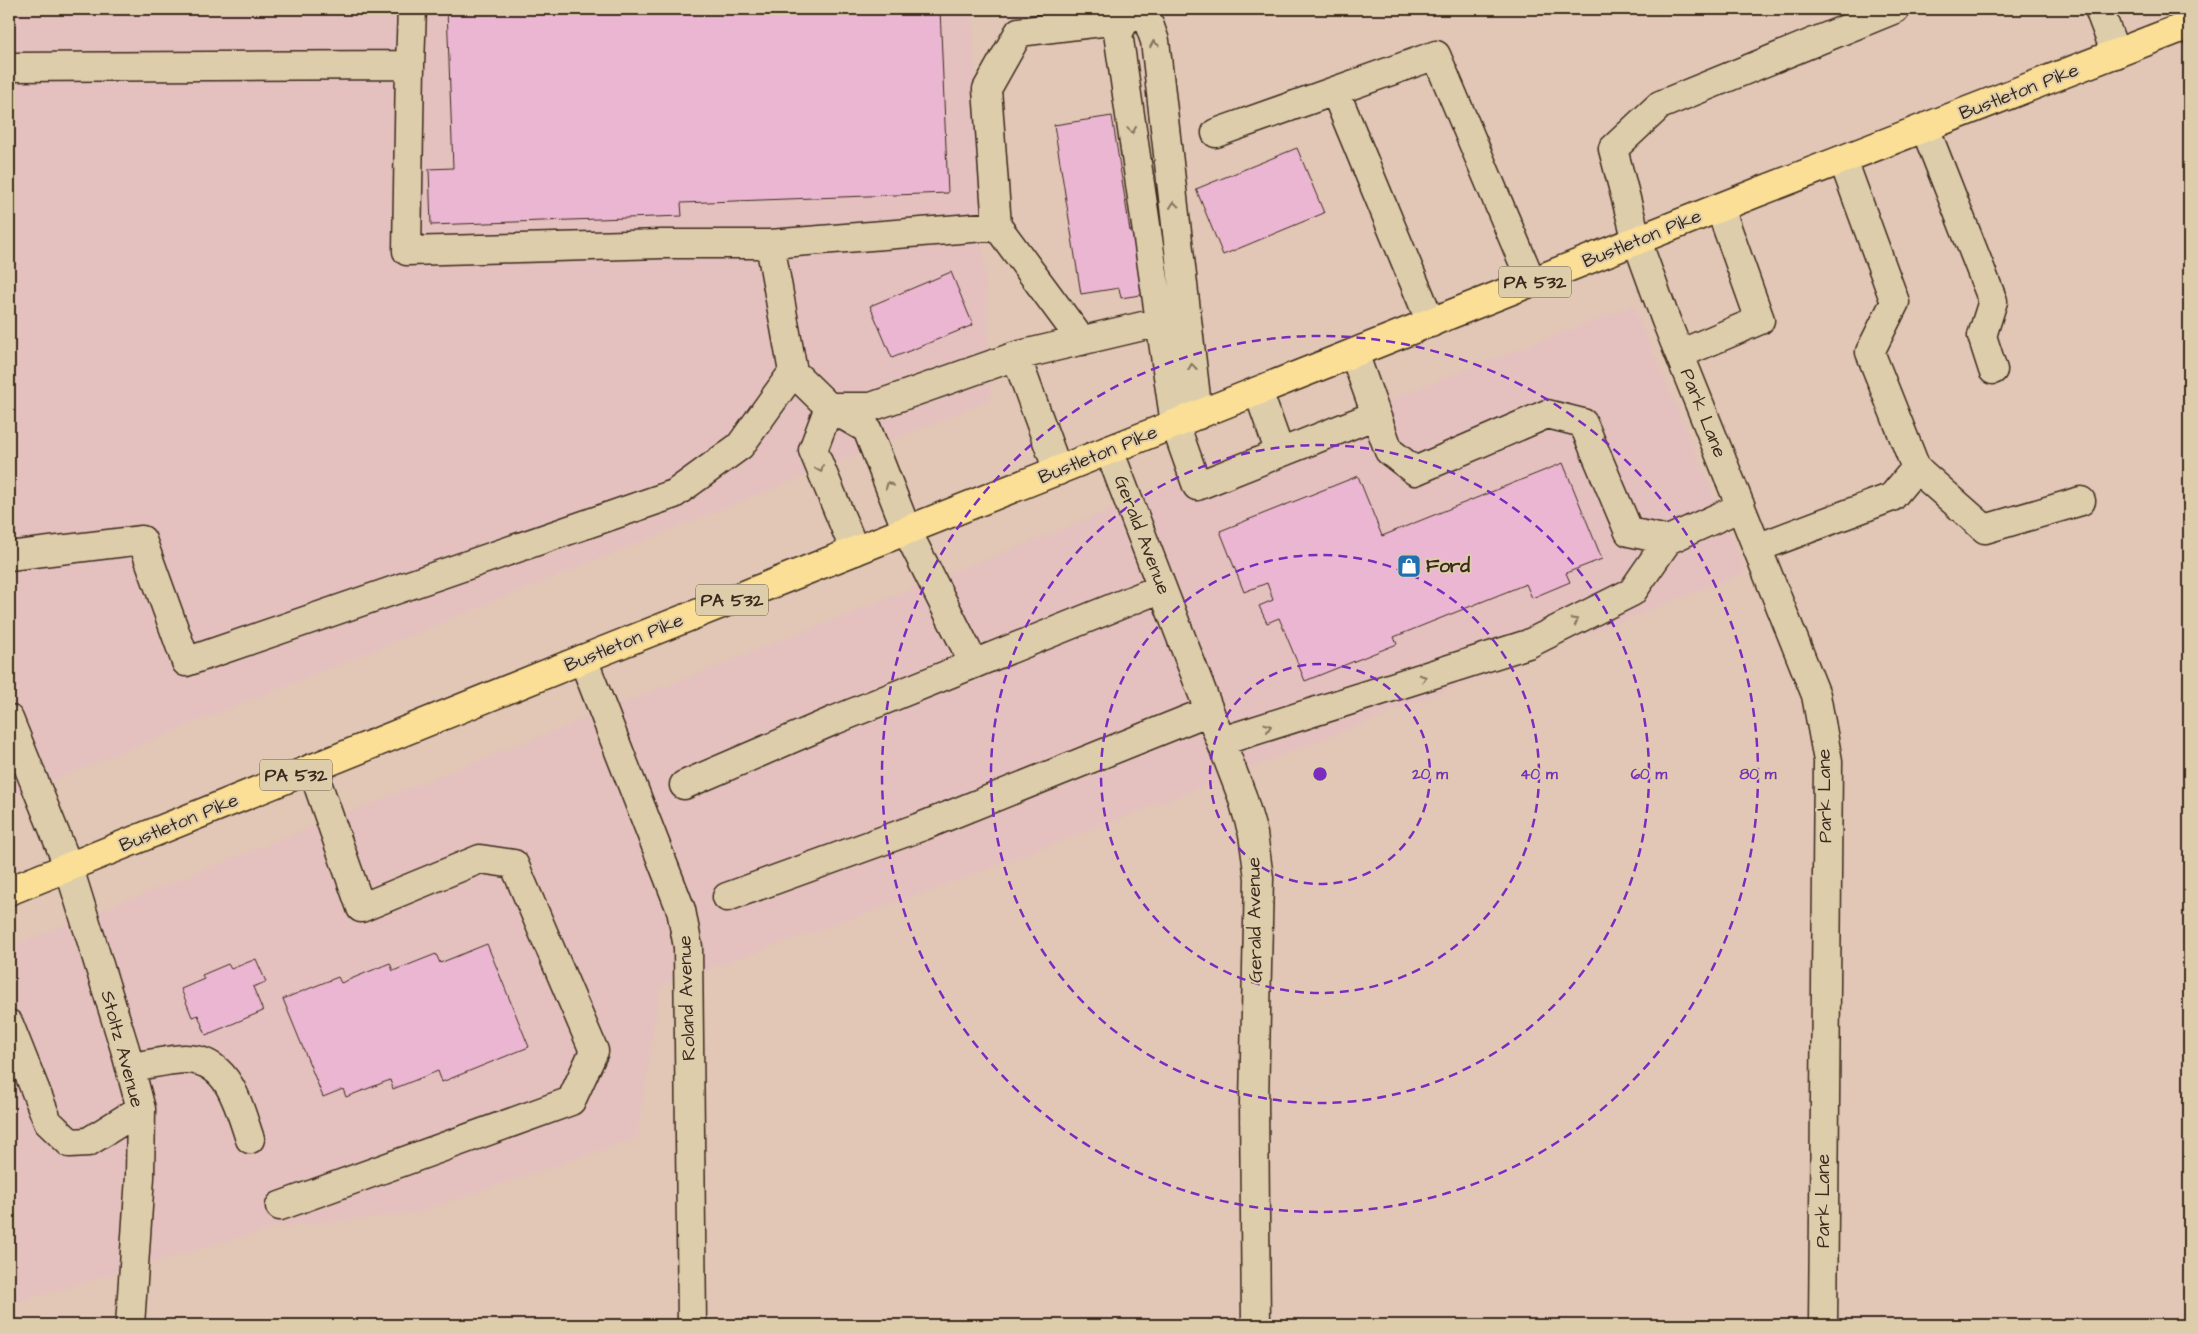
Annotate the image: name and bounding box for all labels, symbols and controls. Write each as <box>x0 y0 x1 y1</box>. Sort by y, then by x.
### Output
one-way arrow <box>1150 40 1160 48</box>
street label: Bustleton Pike <box>1955 57 2083 127</box>
one-way arrow <box>1126 127 1137 135</box>
one-way arrow <box>1169 201 1180 209</box>
street label: Bustleton Pike <box>1579 203 1705 275</box>
road number: PA 532 <box>1499 266 1571 298</box>
one-way arrow <box>1187 362 1198 370</box>
street label: Park Lane <box>1673 364 1733 462</box>
street label: Bustleton Pike <box>1035 419 1161 491</box>
one-way arrow <box>814 464 825 473</box>
street label: Gerald Avenue <box>1107 472 1177 598</box>
one-way arrow <box>885 481 895 490</box>
shop icon: Ford <box>1396 553 1422 579</box>
place label: Ford <box>1426 553 1470 580</box>
road number: PA 532 <box>696 584 768 616</box>
street label: Bustleton Pike <box>561 607 687 679</box>
one-way arrow <box>1569 617 1578 627</box>
one-way arrow <box>1418 673 1427 683</box>
one-way arrow <box>1263 722 1272 732</box>
street label: Park Lane <box>1811 749 1839 843</box>
road number: PA 532 <box>260 760 332 790</box>
text: 20 m <box>1411 764 1448 785</box>
text: 40 m <box>1520 764 1558 785</box>
text: 60 m <box>1631 764 1668 785</box>
text: 80 m <box>1740 764 1777 785</box>
centre of rings <box>1311 765 1329 783</box>
street label: Bustleton Pike <box>116 787 242 859</box>
street label: Gerald Avenue <box>1240 857 1270 983</box>
street label: Roland Avenue <box>671 935 703 1061</box>
street label: Stoltz Avenue <box>93 988 151 1110</box>
street label: Park Lane <box>1810 1154 1837 1248</box>

